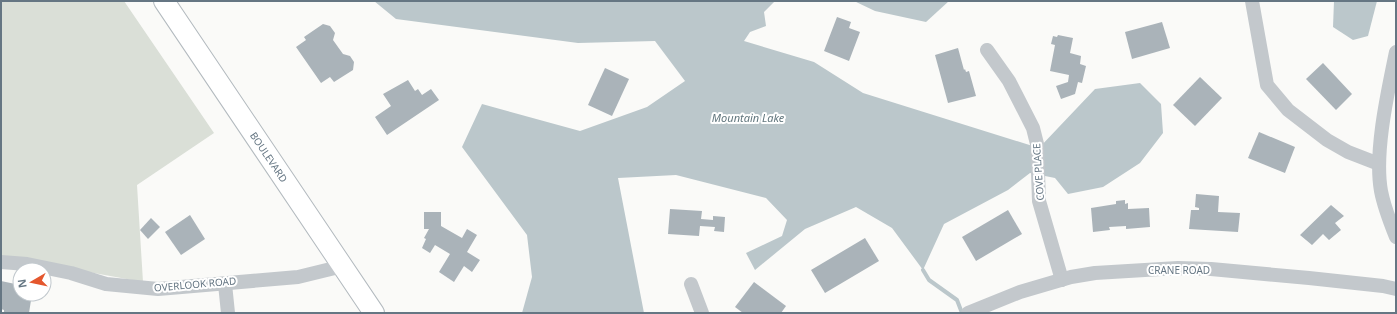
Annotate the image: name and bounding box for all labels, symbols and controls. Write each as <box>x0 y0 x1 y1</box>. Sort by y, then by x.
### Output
water label: Mountain Lake <box>712 110 785 125</box>
street label: BOULEVARD <box>247 129 291 185</box>
street label: COVE PLACE <box>1029 143 1047 201</box>
north arrow <box>12 262 52 302</box>
street label: CRANE ROAD <box>1148 263 1210 277</box>
street label: OVERLOOK ROAD <box>153 273 237 295</box>
text: N <box>14 278 30 289</box>

